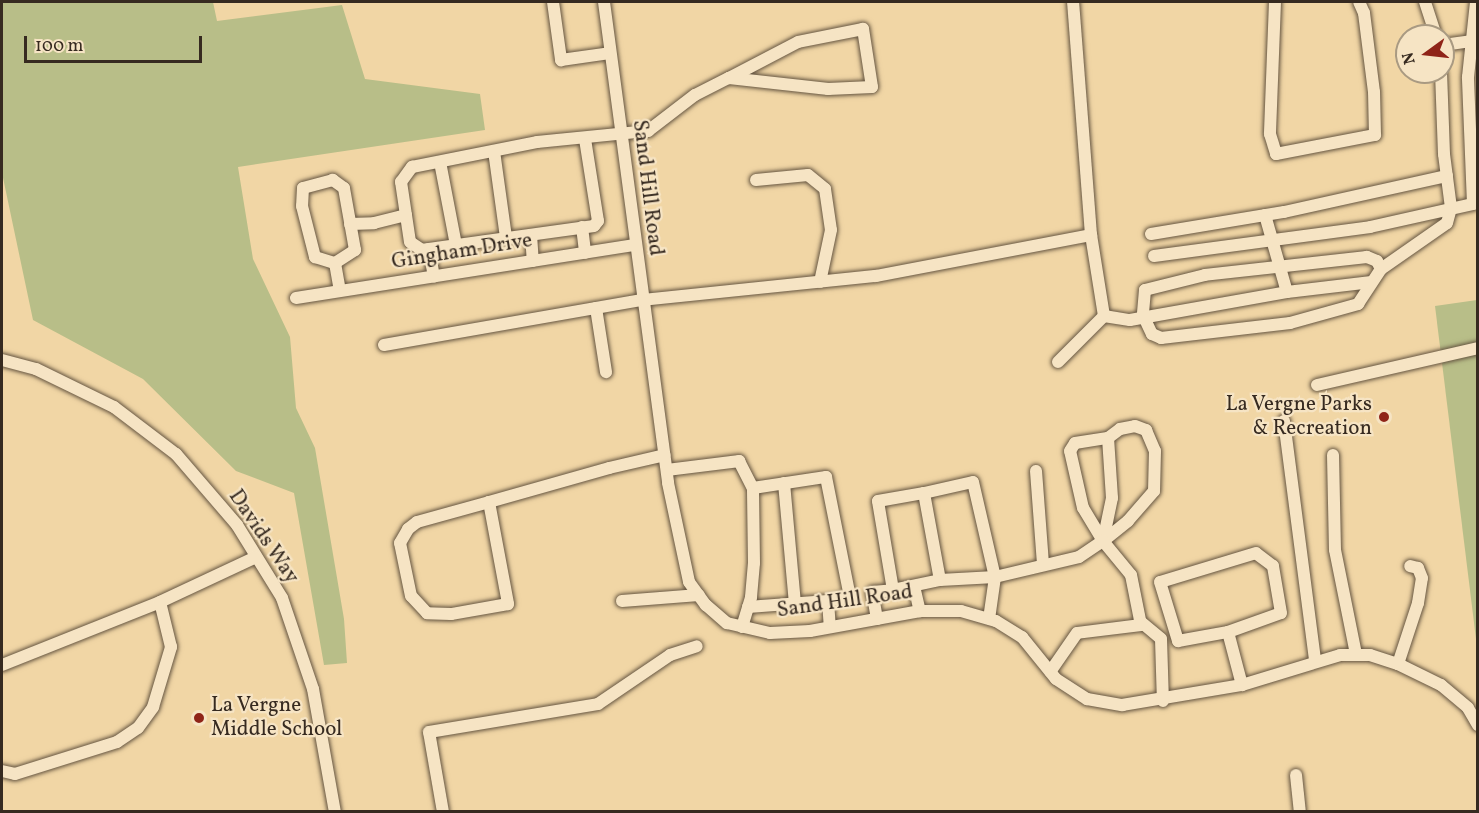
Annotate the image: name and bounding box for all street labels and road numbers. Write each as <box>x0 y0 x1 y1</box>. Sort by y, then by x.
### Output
street label: Sand Hill Road <box>626 119 668 257</box>
street label: Gingham Drive <box>390 228 534 276</box>
street label: Davids Way <box>222 485 304 589</box>
street label: Sand Hill Road <box>775 580 915 624</box>

